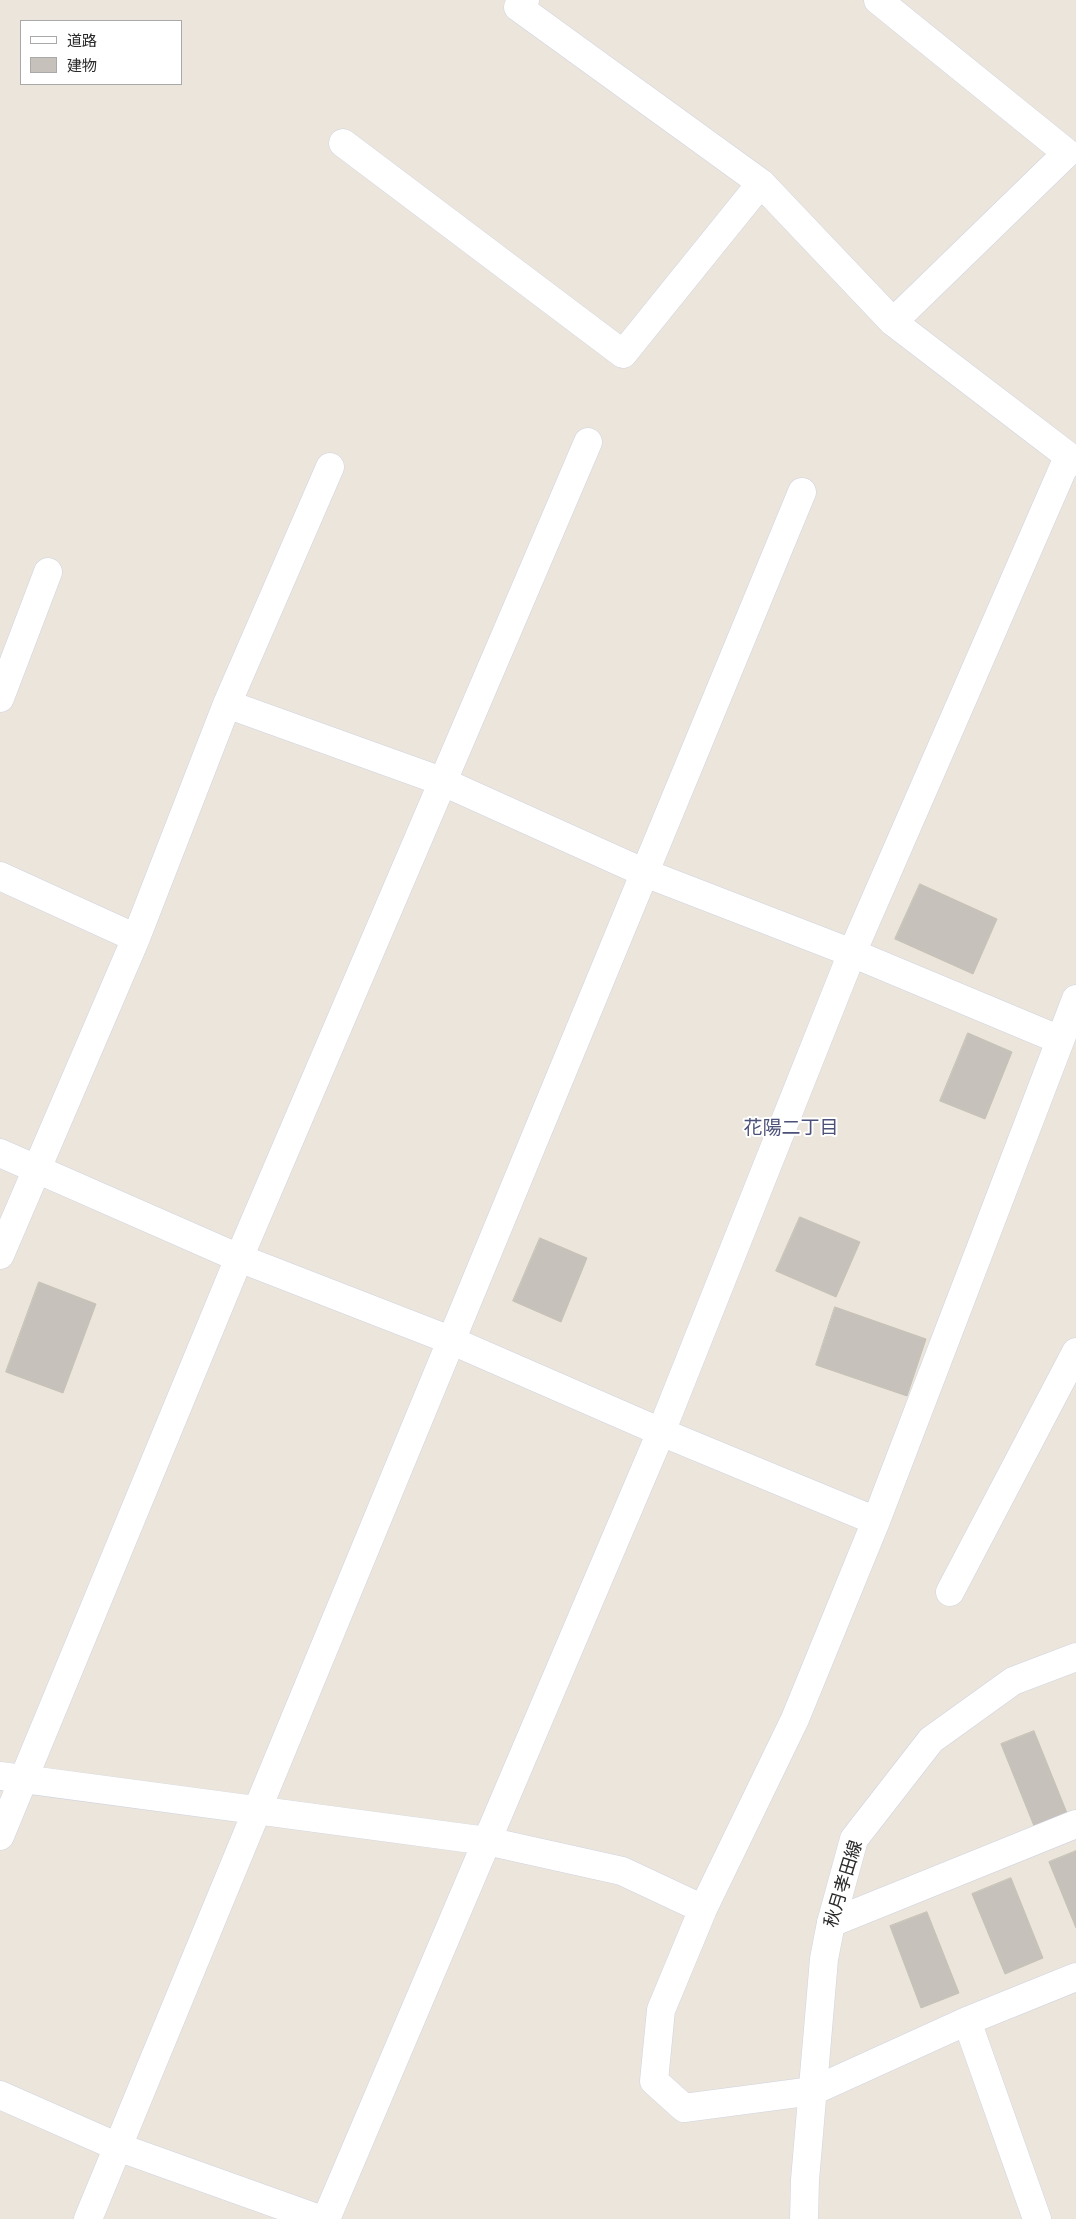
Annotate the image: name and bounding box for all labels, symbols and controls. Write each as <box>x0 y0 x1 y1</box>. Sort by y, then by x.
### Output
legend <box>20 20 182 85</box>
text: 道路 <box>67 30 97 51</box>
text: 建物 <box>67 55 97 76</box>
district label: 花陽二丁目 <box>744 1118 838 1140</box>
street label: 秋月孝田線 <box>821 1838 867 1930</box>

